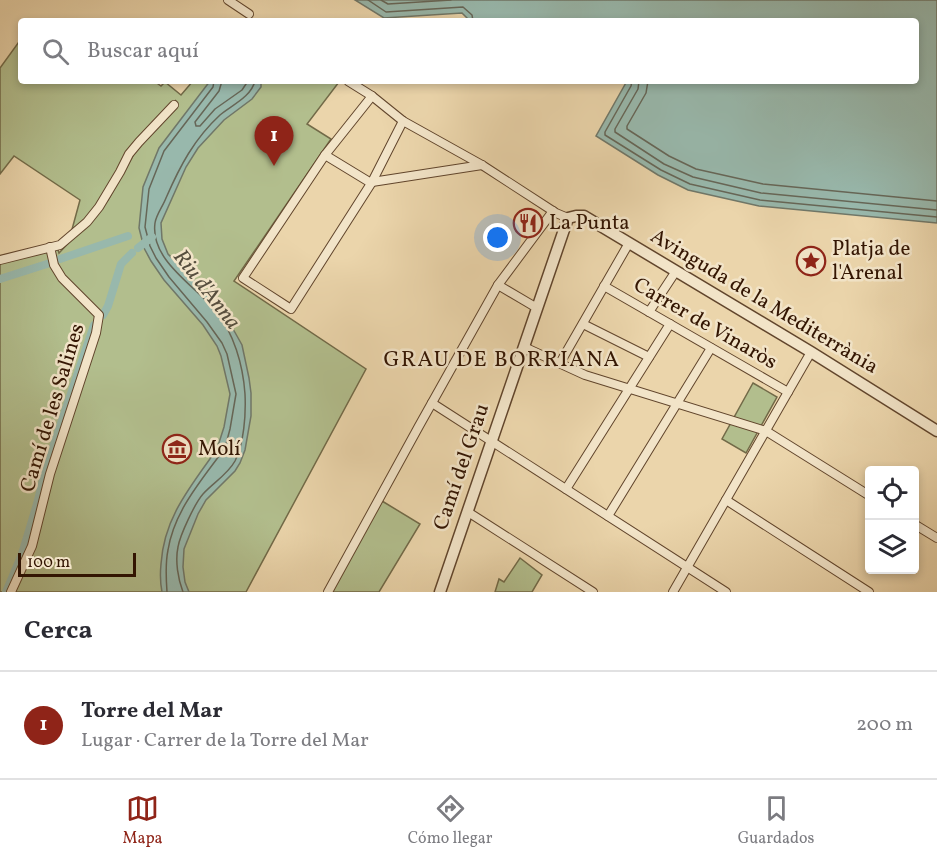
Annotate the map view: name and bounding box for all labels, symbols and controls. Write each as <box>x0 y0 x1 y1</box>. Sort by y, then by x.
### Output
search box <box>18 18 919 84</box>
icon: search <box>39 35 72 68</box>
text: Buscar aquí <box>87 36 199 67</box>
pin: 1 <box>254 116 294 166</box>
restaurant icon: La Punta <box>512 207 544 239</box>
place label: La Punta <box>549 209 630 238</box>
street label: Avinguda de la Mediterrània <box>645 222 883 382</box>
your location <box>483 223 512 252</box>
place label: Platja de l'Arenal <box>832 235 910 288</box>
water label: Riu d'Anna <box>165 243 247 337</box>
place icon: Platja de l'Arenal <box>795 245 827 277</box>
street label: Carrer de Vinaròs <box>628 271 782 377</box>
street label: Camí de les Salines <box>14 320 92 496</box>
district label: GRAU DE BORRIANA <box>383 345 621 376</box>
street label: Camí del Grau <box>427 400 497 534</box>
museum icon: Molí <box>161 433 193 465</box>
place label: Molí <box>198 435 241 464</box>
map controls <box>865 466 919 574</box>
button: locate <box>865 466 919 520</box>
button: layers <box>865 520 919 574</box>
scale bar <box>18 550 136 578</box>
text: 100 m <box>27 552 70 574</box>
text: Cerca <box>24 613 93 649</box>
text: Torre del Mar <box>81 696 223 727</box>
text: 1 <box>39 711 48 739</box>
text: 200 m <box>856 711 913 739</box>
text: Lugar · Carrer de la Torre del Mar <box>81 727 369 755</box>
tab: Mapa <box>123 792 163 850</box>
tab: Cómo llegar <box>408 792 493 850</box>
tab: Guardados <box>738 792 814 850</box>

